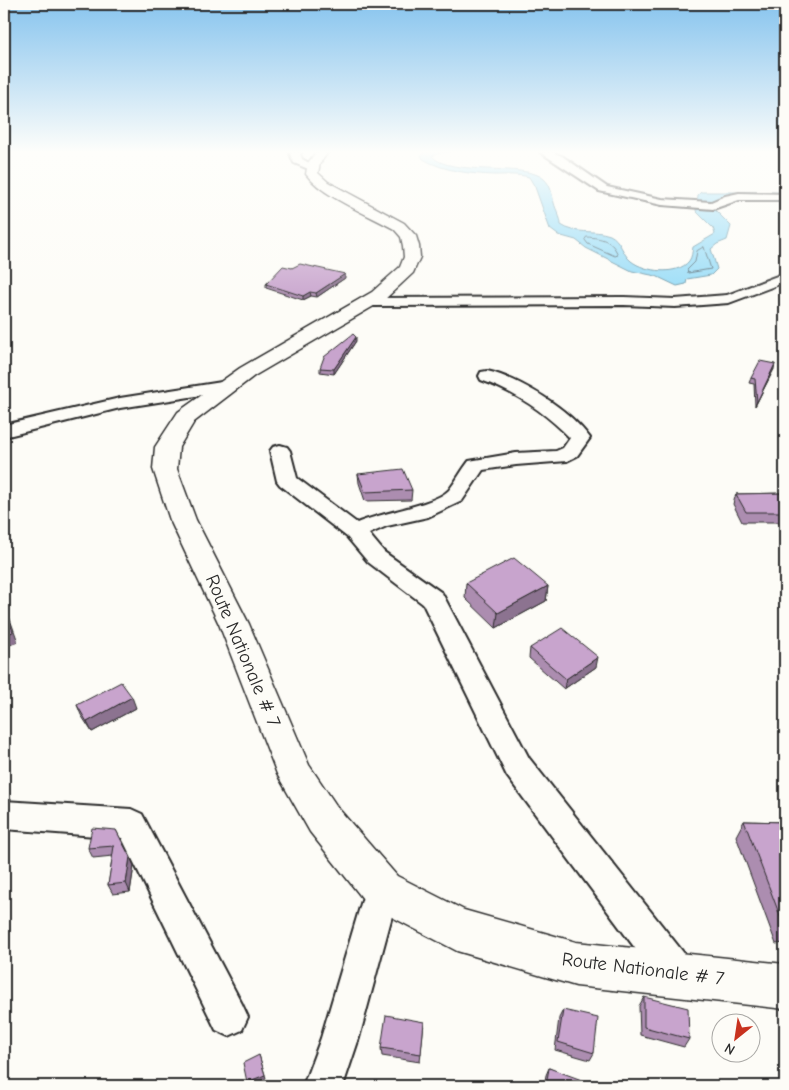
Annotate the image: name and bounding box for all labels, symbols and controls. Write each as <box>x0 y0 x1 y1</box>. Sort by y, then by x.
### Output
street label: Route Nationale # 7 <box>201 571 285 731</box>
street label: Route Nationale # 7 <box>561 948 725 990</box>
north arrow <box>712 1012 762 1062</box>
text: N <box>722 1039 738 1058</box>

